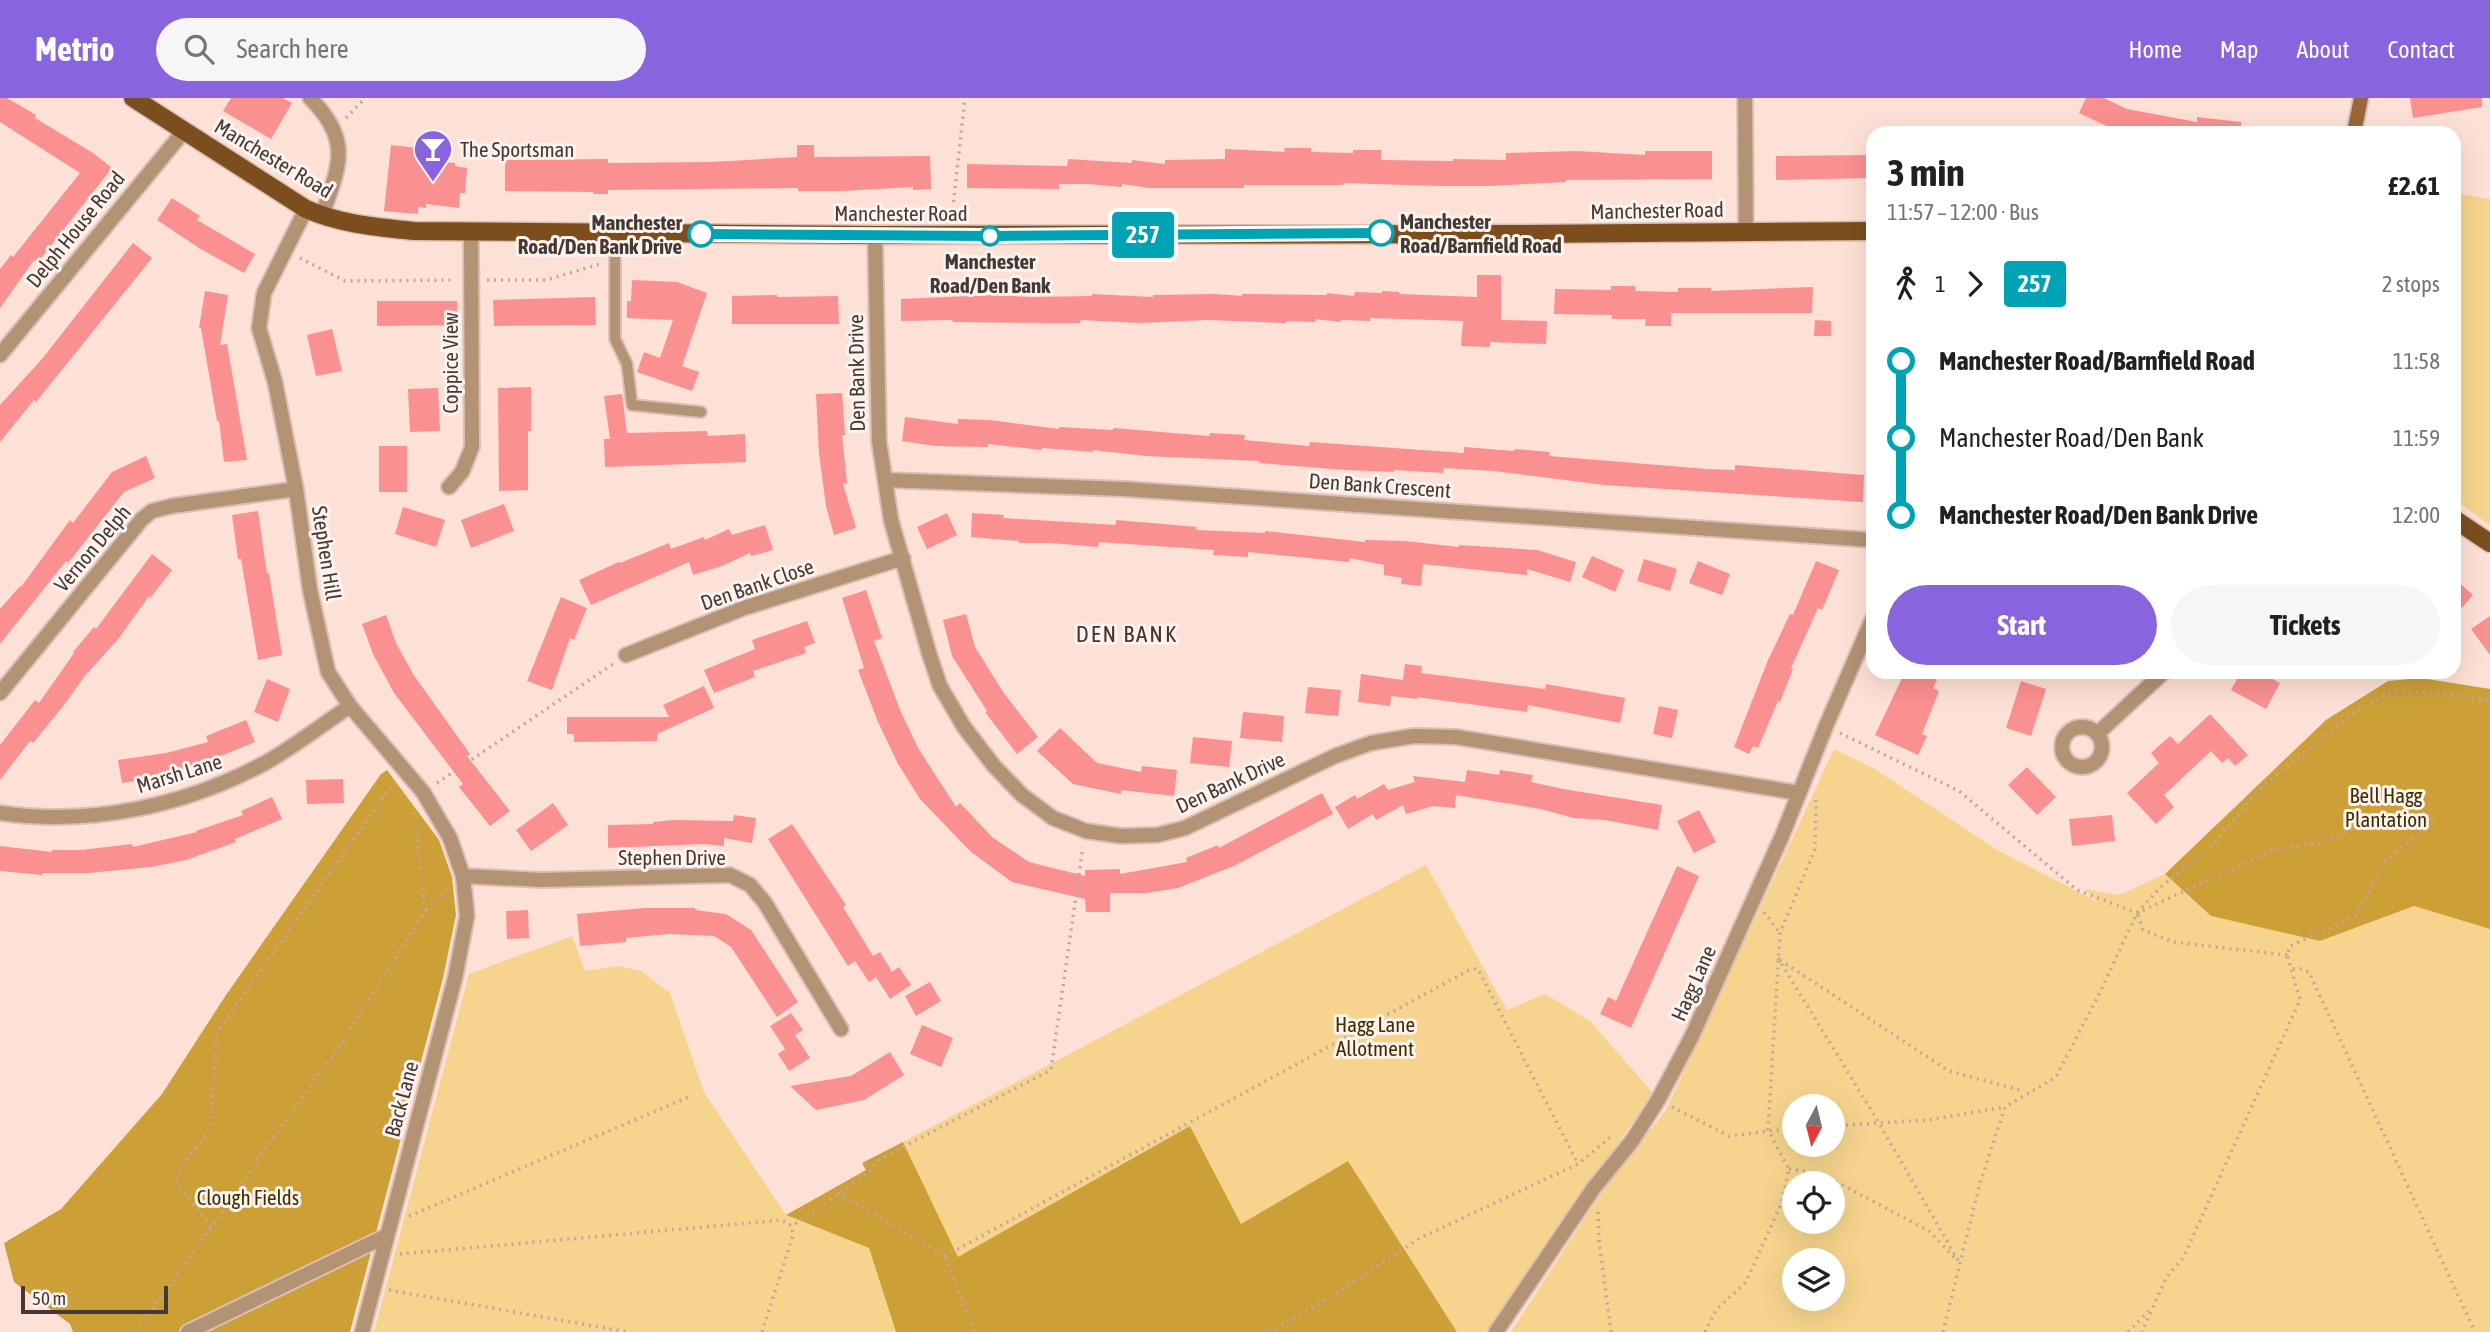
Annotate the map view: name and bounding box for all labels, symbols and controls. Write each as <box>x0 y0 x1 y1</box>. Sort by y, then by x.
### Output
search box <box>156 18 646 81</box>
text: Metrio <box>35 30 114 68</box>
icon: search <box>180 30 218 68</box>
text: Search here <box>236 34 349 64</box>
text: Home <box>2128 36 2182 63</box>
text: Map <box>2220 36 2258 63</box>
text: About <box>2296 36 2349 63</box>
text: Contact <box>2387 36 2455 63</box>
street label: Manchester Road <box>211 113 337 203</box>
bar icon: The Sportsman <box>412 128 454 183</box>
place label: The Sportsman <box>460 137 575 161</box>
text: 3 min <box>1887 151 1965 194</box>
street label: Delph House Road <box>21 166 129 292</box>
text: £2.61 <box>2388 171 2440 201</box>
street label: Manchester Road <box>1590 197 1724 223</box>
text: 11:57 – 12:00 · Bus <box>1887 199 2039 225</box>
street label: Manchester Road <box>834 201 968 225</box>
place label: Manchester Road/Barnfield Road <box>1400 209 1562 257</box>
place label: Manchester Road/Den Bank Drive <box>518 210 683 258</box>
line badge: 257 <box>1103 212 1183 258</box>
marker: Manchester Road/Barnfield Road <box>1368 220 1394 246</box>
marker: Manchester Road/Den Bank Drive <box>688 221 714 247</box>
text: 257 <box>1126 221 1160 248</box>
marker: Manchester Road/Den Bank <box>980 226 1000 246</box>
place label: Manchester Road/Den Bank <box>930 249 1051 297</box>
icon: walk <box>1887 265 1925 303</box>
icon: forward <box>1956 265 1994 303</box>
text: 257 <box>2018 270 2052 297</box>
text: 1 <box>1935 271 1946 297</box>
text: 2 stops <box>2382 271 2440 297</box>
street label: Coppice View <box>438 312 462 414</box>
street label: Den Bank Drive <box>843 314 869 432</box>
text: Manchester Road/Barnfield Road <box>1939 346 2255 376</box>
text: 11:58 <box>2393 348 2440 374</box>
text: Manchester Road/Den Bank <box>1939 423 2204 453</box>
text: 11:59 <box>2393 425 2440 451</box>
street label: Den Bank Crescent <box>1308 468 1452 502</box>
street label: Vernon Delph <box>49 500 135 596</box>
text: Manchester Road/Den Bank Drive <box>1939 500 2258 530</box>
text: 12:00 <box>2392 502 2440 528</box>
street label: Stephen Hill <box>308 504 346 602</box>
street label: Den Bank Close <box>697 553 817 615</box>
button: Start <box>1887 585 2157 665</box>
button: Tickets <box>2171 585 2440 665</box>
district label: DEN BANK <box>1076 621 1178 647</box>
street label: Den Bank Drive <box>1172 746 1288 818</box>
street label: Marsh Lane <box>133 749 225 797</box>
park label: Bell Hagg Plantation <box>2345 783 2427 831</box>
street label: Stephen Drive <box>618 845 726 869</box>
street label: Hagg Lane <box>1666 942 1720 1024</box>
park label: Hagg Lane Allotment <box>1335 1012 1415 1060</box>
street label: Back Lane <box>379 1059 423 1139</box>
north arrow <box>1782 1094 1844 1157</box>
map controls <box>1782 1094 1845 1311</box>
button: locate <box>1782 1171 1845 1234</box>
park label: Clough Fields <box>197 1185 299 1209</box>
button: layers <box>1782 1248 1845 1311</box>
scale bar <box>21 1283 168 1315</box>
text: 50 m <box>32 1287 66 1309</box>

